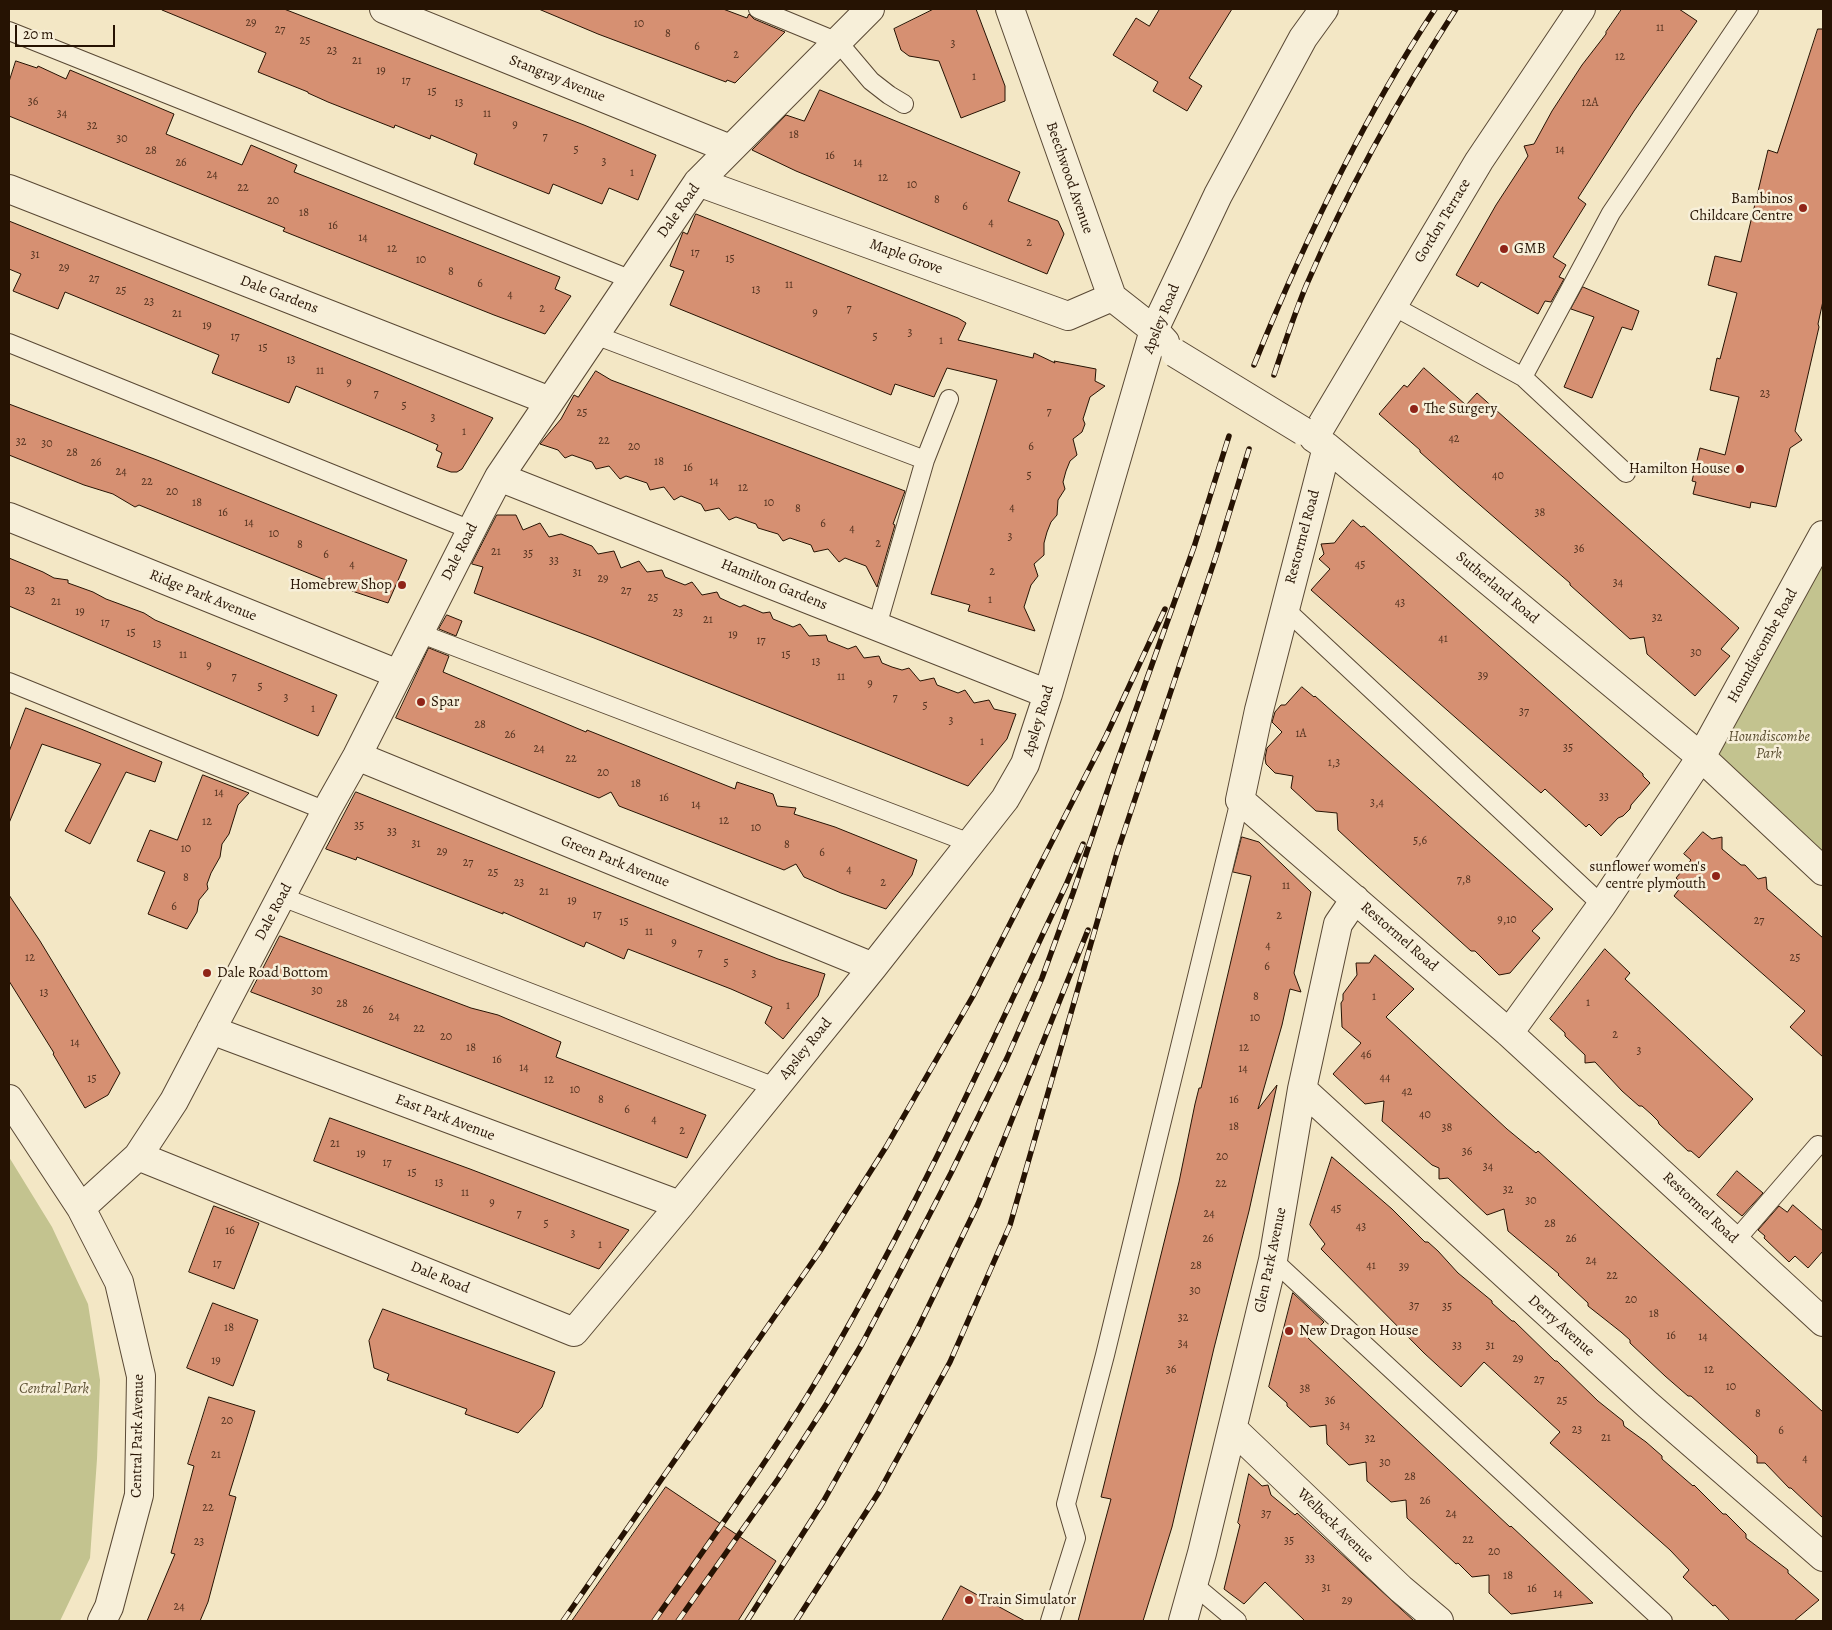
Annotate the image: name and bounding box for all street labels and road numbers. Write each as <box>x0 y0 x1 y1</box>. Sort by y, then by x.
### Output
street label: Stangray Avenue <box>506 52 608 106</box>
street label: Beechwood Avenue <box>1041 120 1097 236</box>
street label: Gordon Terrace <box>1411 176 1475 266</box>
street label: Dale Road <box>654 180 704 242</box>
street label: Maple Grove <box>867 235 945 279</box>
street label: Dale Gardens <box>237 272 321 318</box>
street label: Apsley Road <box>1140 281 1184 357</box>
street label: Restormel Road <box>1282 488 1324 586</box>
street label: Dale Road <box>438 520 482 584</box>
street label: Sutherland Road <box>1452 548 1542 628</box>
street label: Hamilton Gardens <box>718 555 830 615</box>
street label: Ridge Park Avenue <box>147 566 259 626</box>
street label: Houndiscombe Road <box>1724 586 1802 706</box>
street label: Apsley Road <box>1020 683 1058 759</box>
street label: Green Park Avenue <box>558 832 672 892</box>
street label: Dale Road <box>251 880 297 944</box>
street label: Restormel Road <box>1357 898 1441 976</box>
street label: Apsley Road <box>776 1015 836 1083</box>
street label: East Park Avenue <box>393 1091 497 1145</box>
street label: Restormel Road <box>1659 1168 1741 1248</box>
street label: Glen Park Avenue <box>1251 1206 1291 1314</box>
street label: Dale Road <box>408 1258 472 1298</box>
street label: Derry Avenue <box>1524 1291 1598 1361</box>
street label: Central Park Avenue <box>128 1374 148 1498</box>
street label: Welbeck Avenue <box>1293 1485 1377 1567</box>

